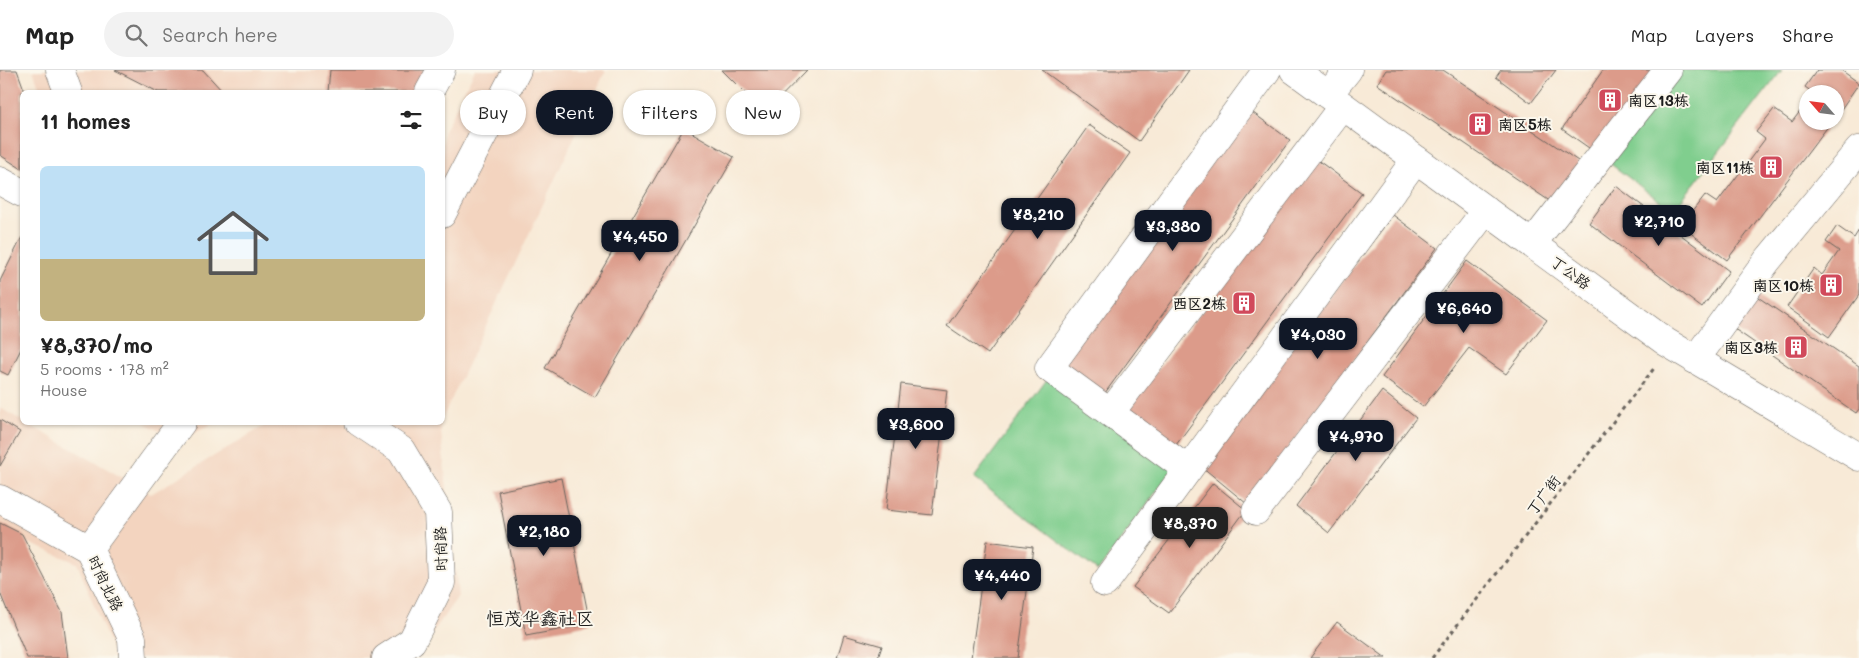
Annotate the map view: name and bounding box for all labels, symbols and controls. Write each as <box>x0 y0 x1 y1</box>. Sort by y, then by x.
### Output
search box <box>104 12 454 57</box>
text: Map <box>25 19 74 50</box>
icon: search <box>122 21 150 49</box>
text: Search here <box>162 22 278 47</box>
text: Map <box>1631 23 1667 47</box>
text: Layers <box>1695 23 1754 47</box>
text: Share <box>1782 23 1834 47</box>
north arrow <box>1799 85 1844 130</box>
map controls <box>1799 85 1844 130</box>
building icon: 南区13栋 <box>1597 87 1623 113</box>
chip: Buy <box>460 90 526 135</box>
chip: Rent <box>536 90 613 135</box>
chip: Filters <box>623 90 716 135</box>
chip: New <box>726 90 800 135</box>
place label: 南区13栋 <box>1628 90 1689 110</box>
icon: filters <box>397 106 425 134</box>
text: 11 homes <box>40 107 131 134</box>
building icon: 南区5栋 <box>1467 111 1493 137</box>
place label: 南区5栋 <box>1498 114 1552 134</box>
building icon: 南区11栋 <box>1758 154 1784 180</box>
place label: 南区11栋 <box>1696 157 1754 177</box>
icon: home <box>188 198 278 288</box>
pin: ¥8,210 <box>997 198 1079 240</box>
text: ¥8,210 <box>1012 203 1064 224</box>
pin: ¥2,710 <box>1618 204 1700 247</box>
pin: ¥3,380 <box>1132 210 1214 252</box>
text: ¥2,710 <box>1634 210 1684 231</box>
text: ¥3,380 <box>1146 215 1200 236</box>
pin: ¥4,450 <box>599 220 681 262</box>
text: ¥4,450 <box>612 225 668 246</box>
street label: 丁公路 <box>1547 251 1595 293</box>
building icon: 南区10栋 <box>1818 272 1844 298</box>
place label: 南区10栋 <box>1753 275 1814 295</box>
building icon: 西区2栋 <box>1231 290 1257 316</box>
pin: ¥6,640 <box>1423 292 1505 334</box>
place label: 西区2栋 <box>1173 293 1226 313</box>
text: ¥6,640 <box>1436 297 1492 318</box>
pin: ¥4,030 <box>1277 318 1359 360</box>
text: ¥4,030 <box>1290 323 1346 344</box>
text: ¥8,370/mo <box>40 331 153 358</box>
building icon: 南区3栋 <box>1783 334 1809 360</box>
place label: 南区3栋 <box>1724 337 1778 357</box>
text: 5 rooms · 178 m² <box>40 358 169 379</box>
text: House <box>40 379 87 400</box>
pin: ¥3,600 <box>875 408 957 450</box>
text: ¥3,600 <box>888 413 944 434</box>
pin: ¥4,970 <box>1315 420 1397 462</box>
text: ¥4,970 <box>1329 425 1383 446</box>
street label: 丁广街 <box>1521 471 1565 519</box>
pin: ¥8,370 <box>1149 506 1231 549</box>
text: ¥8,370 <box>1163 512 1217 533</box>
pin: ¥2,180 <box>503 514 585 557</box>
text: ¥2,180 <box>518 520 570 541</box>
street label: 时尚路 <box>429 526 451 572</box>
street label: 时尚北路 <box>84 552 128 614</box>
pin: ¥4,440 <box>961 558 1043 601</box>
text: ¥4,440 <box>974 564 1030 585</box>
district label: 恒茂华鑫社区 <box>486 606 594 630</box>

